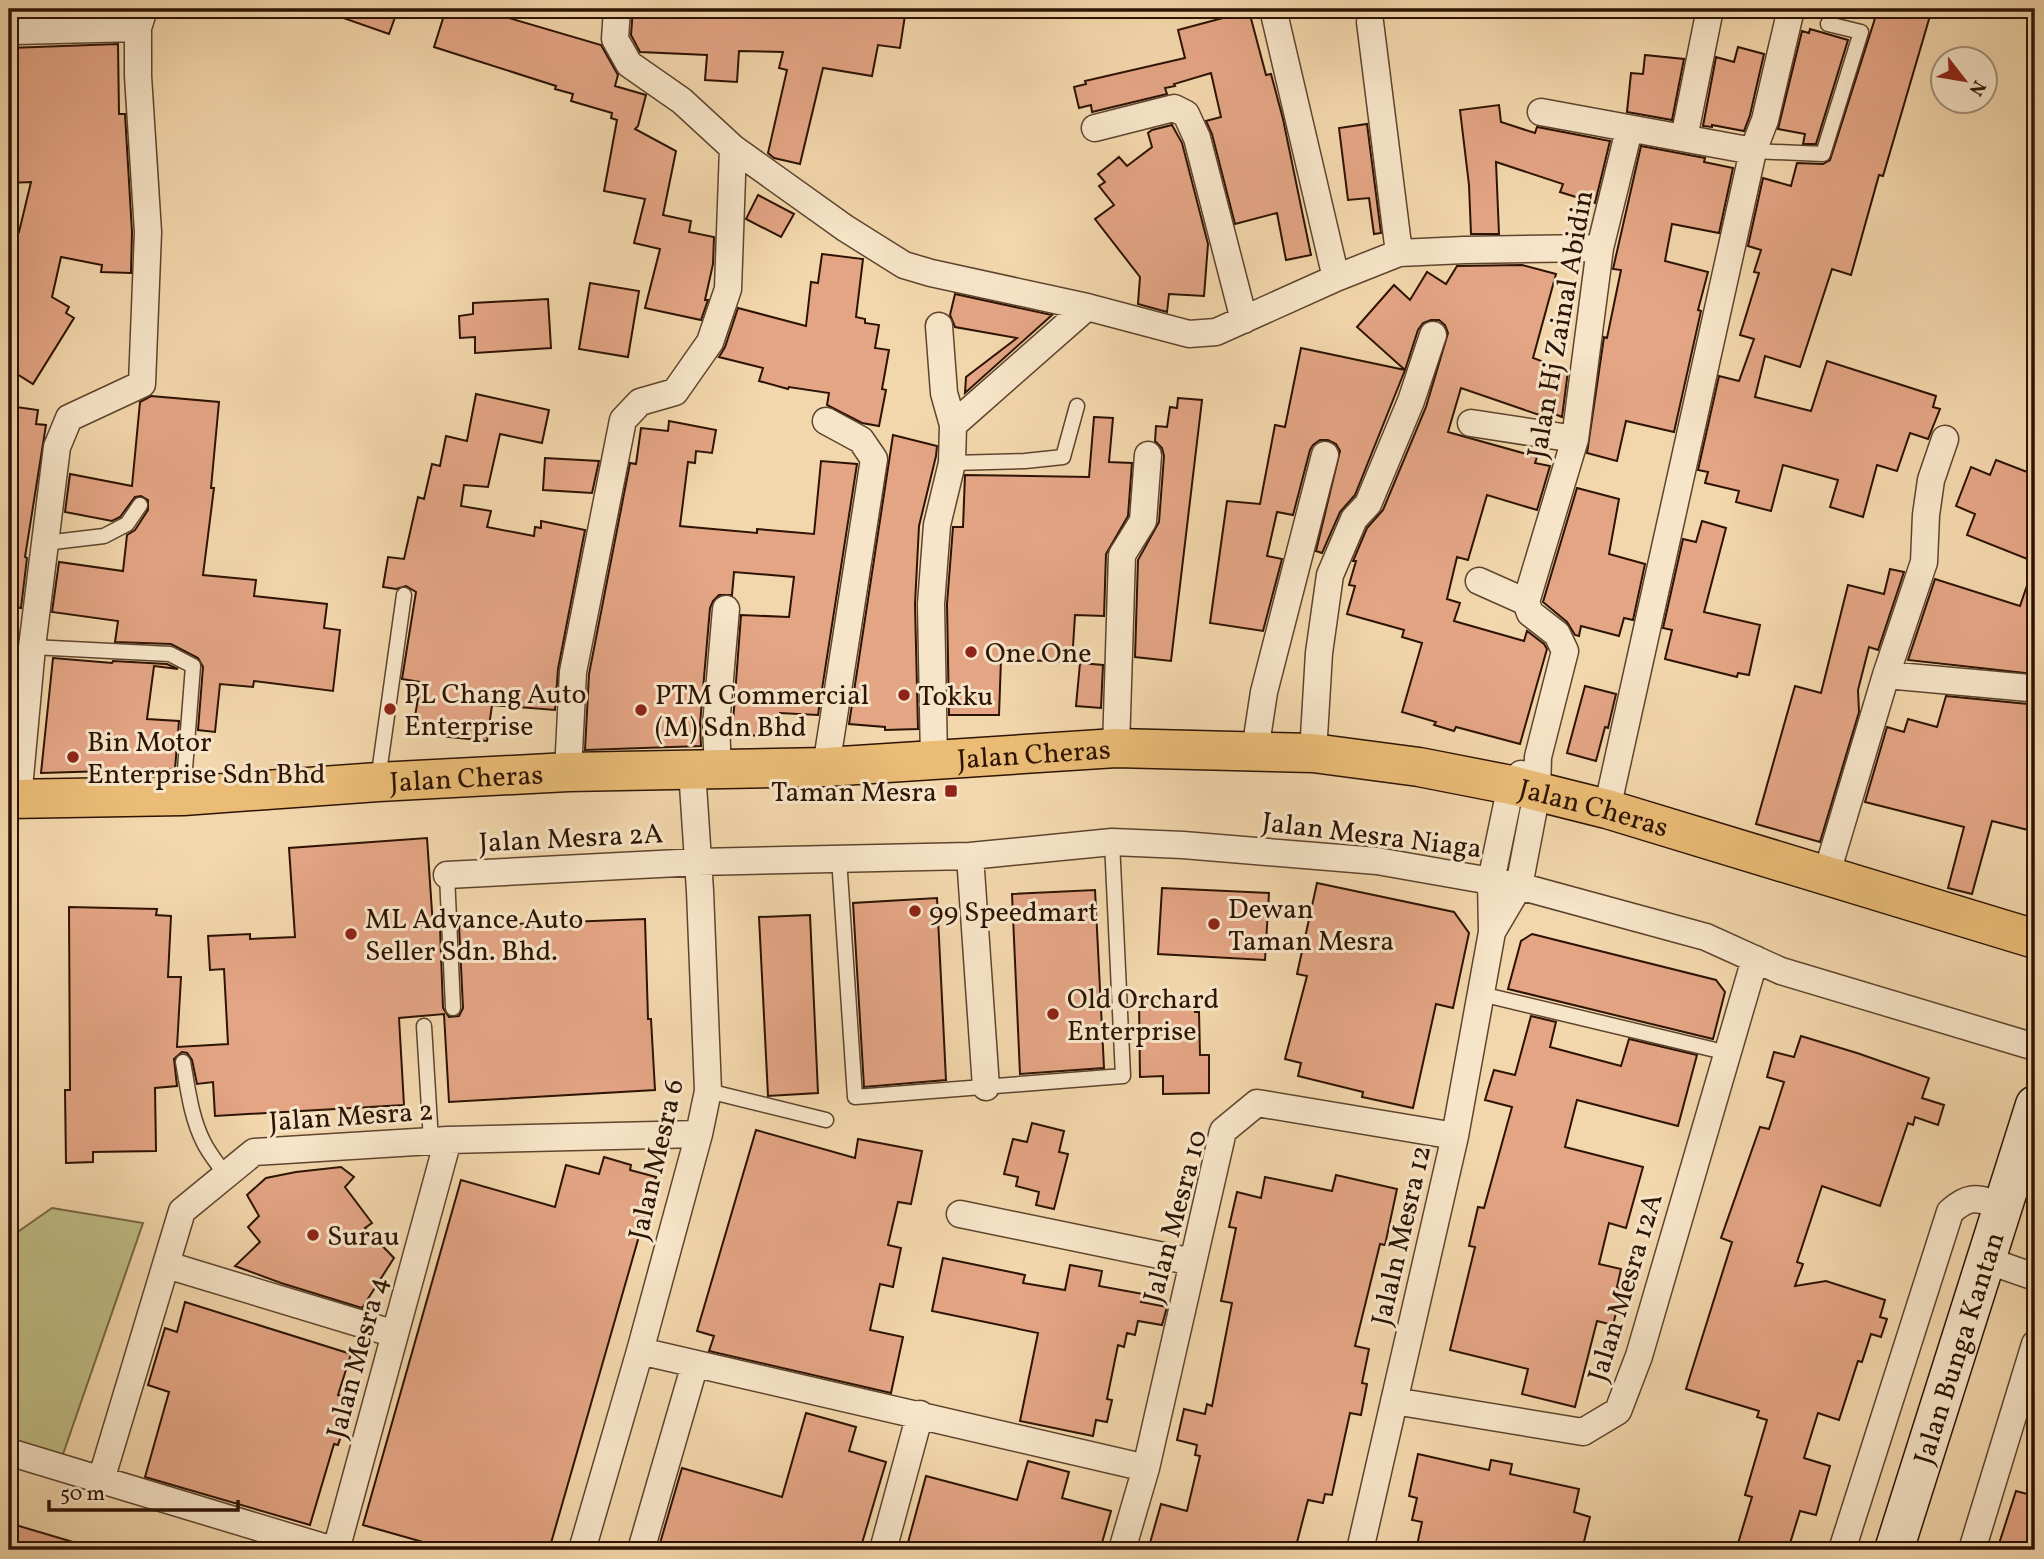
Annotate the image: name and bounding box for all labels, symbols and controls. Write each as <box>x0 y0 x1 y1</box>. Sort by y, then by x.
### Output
north arrow <box>1928 46 1998 116</box>
text: N <box>1962 75 1992 101</box>
street label: Jalan Hj Zainal Abidin <box>1519 187 1604 461</box>
place label: One One <box>985 635 1092 674</box>
marker: One One <box>963 644 979 660</box>
place label: PL Chang Auto Enterprise <box>404 676 586 747</box>
place label: PTM Commercial (M) Sdn Bhd <box>655 677 869 748</box>
place label: Tokku <box>918 678 993 717</box>
marker: Tokku <box>896 687 912 703</box>
marker: PL Chang Auto Enterprise <box>382 701 398 717</box>
marker: PTM Commercial (M) Sdn Bhd <box>633 702 649 718</box>
place label: Bin Motor Enterprise Sdn Bhd <box>87 724 326 795</box>
street label: Jalan Cheras <box>956 731 1112 780</box>
marker: Bin Motor Enterprise Sdn Bhd <box>65 749 81 765</box>
street label: Jalan Cheras <box>389 756 544 803</box>
street label: Jalan Cheras <box>1514 771 1673 849</box>
place label: Taman Mesra <box>771 774 937 813</box>
marker: Taman Mesra <box>943 783 959 799</box>
street label: Jalan Mesra Niaga <box>1260 804 1484 869</box>
street label: Jalan Mesra 2A <box>478 815 665 864</box>
place label: Dewan Taman Mesra <box>1228 891 1394 962</box>
place label: 99 Speedmart <box>929 894 1098 933</box>
place label: ML Advance Auto Seller Sdn. Bhd. <box>365 901 584 972</box>
marker: 99 Speedmart <box>907 903 923 919</box>
marker: Dewan Taman Mesra <box>1206 916 1222 932</box>
marker: ML Advance Auto Seller Sdn. Bhd. <box>343 926 359 942</box>
place label: Old Orchard Enterprise <box>1067 981 1219 1052</box>
marker: Old Orchard Enterprise <box>1045 1006 1061 1022</box>
street label: Jalan Mesra 6 <box>620 1075 695 1244</box>
street label: Jalan Mesra 2 <box>268 1092 435 1143</box>
street label: Jalan Mesra 10 <box>1135 1126 1218 1307</box>
street label: Jalaln Mesra 12 <box>1363 1141 1442 1330</box>
street label: Jalan Mesra 12A <box>1579 1188 1674 1387</box>
place label: Surau <box>327 1218 400 1257</box>
marker: Surau <box>305 1227 321 1243</box>
street label: Jalan Bunga Kantan <box>1905 1228 2016 1470</box>
street label: Jalan Mesra 4 <box>318 1272 399 1443</box>
scale bar <box>49 1468 238 1512</box>
text: 50 m <box>60 1480 105 1509</box>

